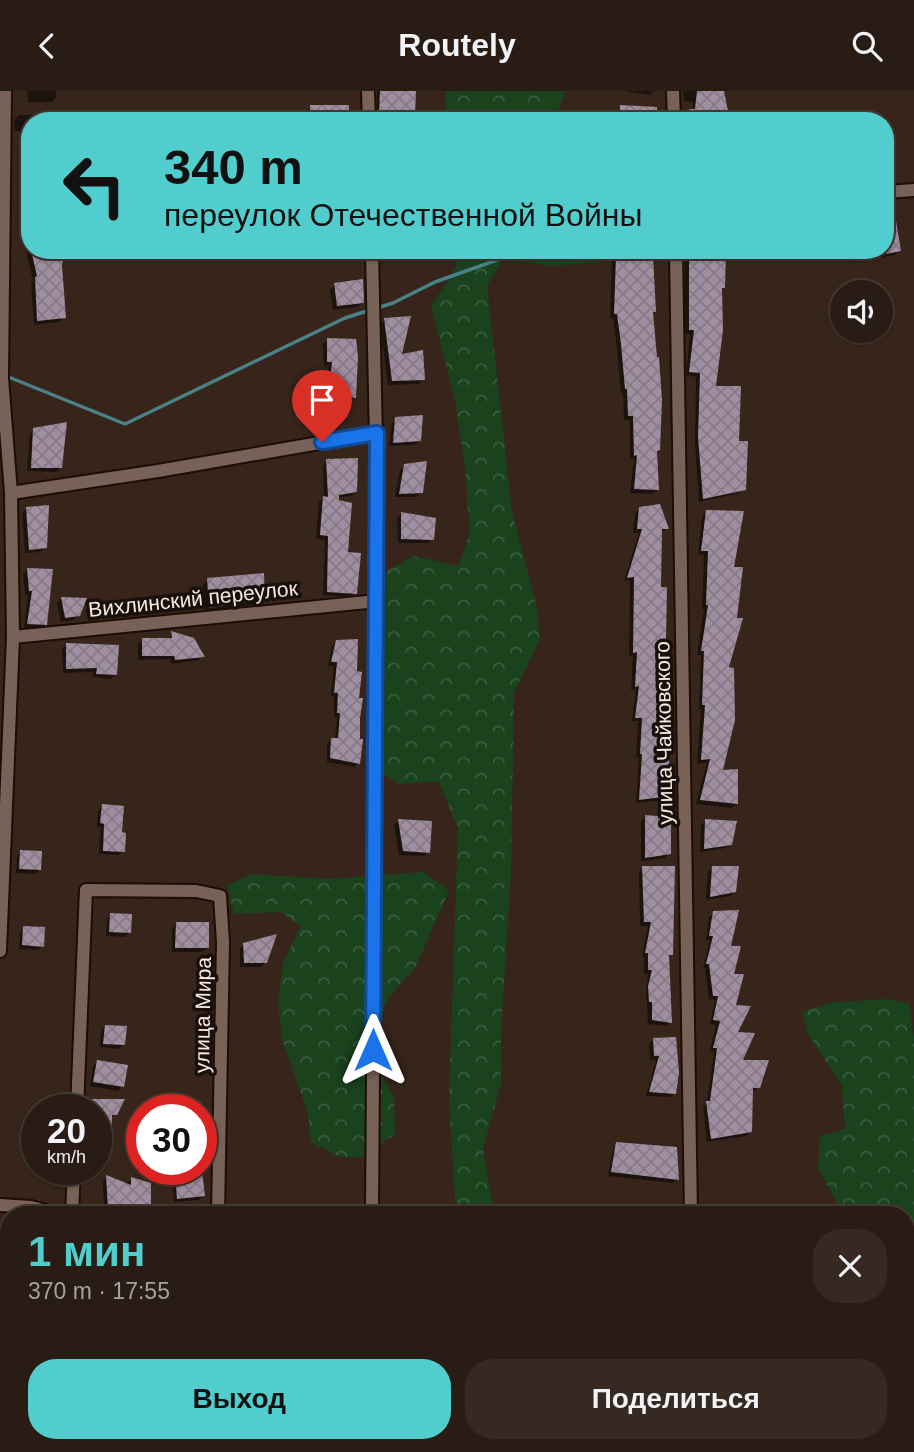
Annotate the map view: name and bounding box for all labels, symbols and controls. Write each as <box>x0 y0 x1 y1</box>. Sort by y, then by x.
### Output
icon: back <box>28 27 66 65</box>
text: Routely <box>398 27 516 63</box>
icon: search <box>848 27 886 65</box>
icon: left <box>49 140 140 231</box>
text: 340 m <box>164 140 303 194</box>
text: переулок Отечественной Войны <box>164 197 642 233</box>
map controls <box>830 280 893 343</box>
button: sound <box>830 280 893 343</box>
pin <box>292 370 352 442</box>
icon: arrive <box>303 381 341 419</box>
street label: Вихлинский переулок <box>87 576 300 621</box>
street label: улица Чайковского <box>650 641 677 825</box>
street label: улица Мира <box>190 956 215 1073</box>
position arrow <box>336 1013 410 1087</box>
speed limit sign: 30 <box>126 1094 217 1185</box>
text: 20 <box>47 1111 86 1150</box>
text: km/h <box>47 1147 86 1167</box>
text: 1 мин <box>28 1228 145 1275</box>
button: close <box>813 1229 887 1303</box>
text: 370 m · 17:55 <box>28 1278 170 1304</box>
button: Выход <box>28 1359 451 1439</box>
button: Поделиться <box>465 1359 887 1439</box>

